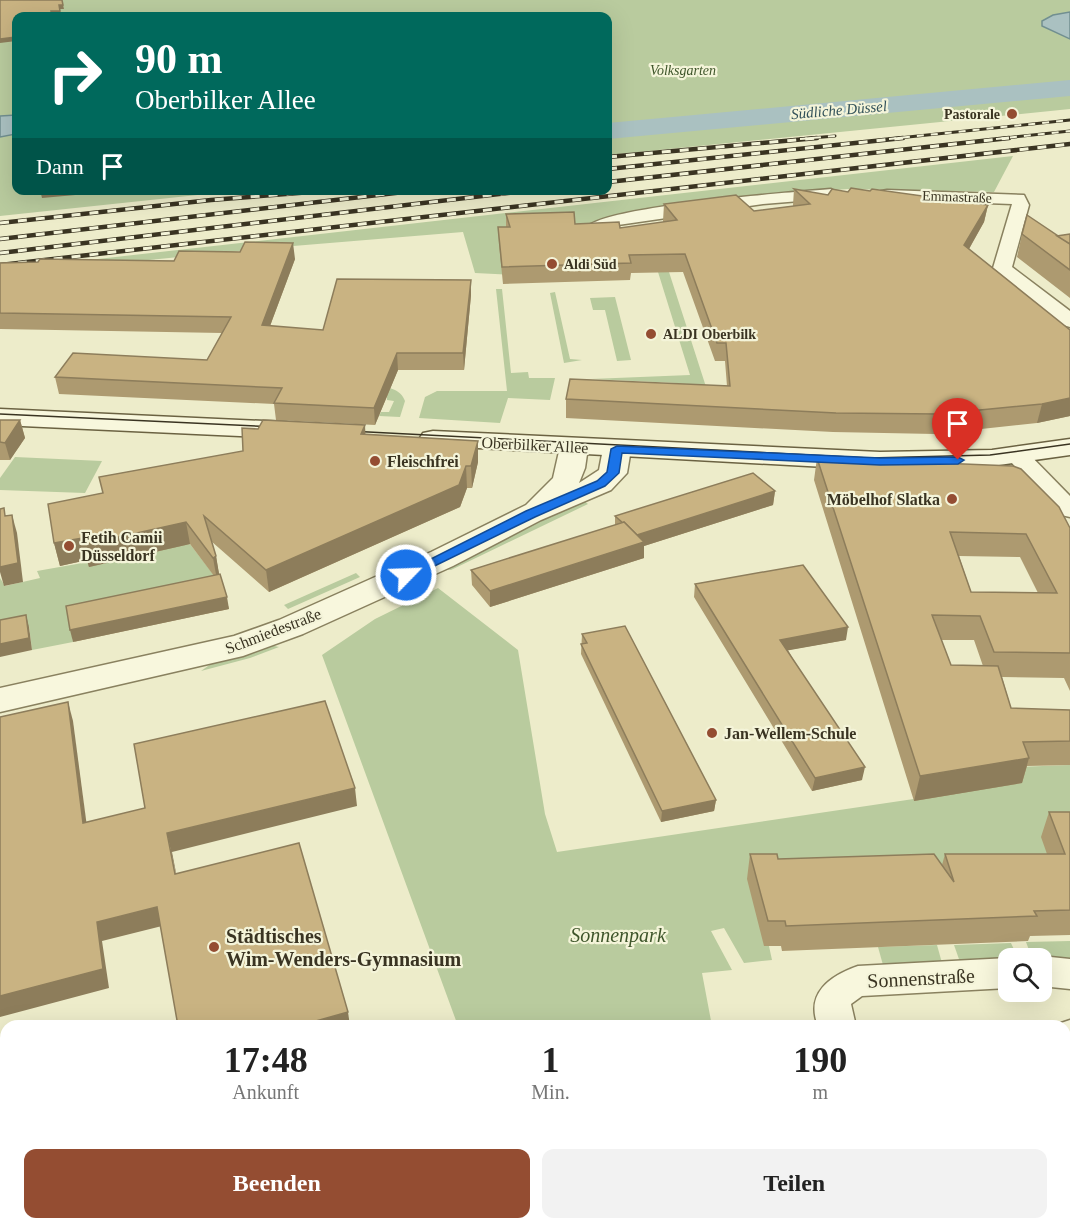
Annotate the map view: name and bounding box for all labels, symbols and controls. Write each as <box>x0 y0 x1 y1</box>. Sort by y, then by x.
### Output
icon: right <box>36 36 114 114</box>
text: 90 m <box>135 36 223 82</box>
park label: Volksgarten <box>650 63 716 78</box>
text: Oberbilker Allee <box>135 85 316 115</box>
water label: Südliche Düssel <box>790 98 888 122</box>
place label: Pastorale <box>944 107 1000 122</box>
marker: Pastorale <box>1005 107 1019 121</box>
icon: arrive <box>96 150 129 183</box>
text: Dann <box>36 154 84 179</box>
street label: Emmastraße <box>922 188 992 206</box>
marker: Aldi Süd <box>545 257 559 271</box>
place label: Aldi Süd <box>564 257 617 272</box>
marker: ALDI Oberbilk <box>644 327 658 341</box>
place label: ALDI Oberbilk <box>663 327 756 342</box>
pin <box>932 398 983 460</box>
icon: arrive <box>941 407 974 440</box>
street label: Oberbilker Allee <box>481 434 589 456</box>
place label: Fleischfrei <box>387 453 459 470</box>
marker: Fleischfrei <box>368 454 382 468</box>
place label: Möbelhof Slatka <box>827 491 940 508</box>
marker: Möbelhof Slatka <box>945 492 959 506</box>
place label: Fetih Camii Düsseldorf <box>81 529 163 564</box>
marker: Fetih Camii Düsseldorf <box>62 539 76 553</box>
position arrow <box>374 543 438 607</box>
street label: Schmiedestraße <box>223 605 323 657</box>
place label: Jan-Wellem-Schule <box>724 725 856 742</box>
marker: Jan-Wellem-Schule <box>705 726 719 740</box>
park label: Sonnenpark <box>570 924 667 947</box>
place label: Städtisches Wim-Wenders-Gymnasium <box>226 925 462 971</box>
marker: Städtisches Wim-Wenders-Gymnasium <box>207 940 221 954</box>
map controls <box>998 948 1052 1002</box>
button: search <box>998 948 1052 1002</box>
street label: Sonnenstraße <box>867 964 975 992</box>
text: 17:48 <box>224 1040 308 1080</box>
text: 1 <box>541 1040 559 1080</box>
text: 190 <box>793 1040 847 1080</box>
text: Ankunft <box>232 1081 299 1103</box>
text: Min. <box>531 1081 570 1103</box>
text: m <box>813 1081 828 1103</box>
button: Beenden <box>24 1149 530 1218</box>
button: Teilen <box>542 1149 1047 1218</box>

